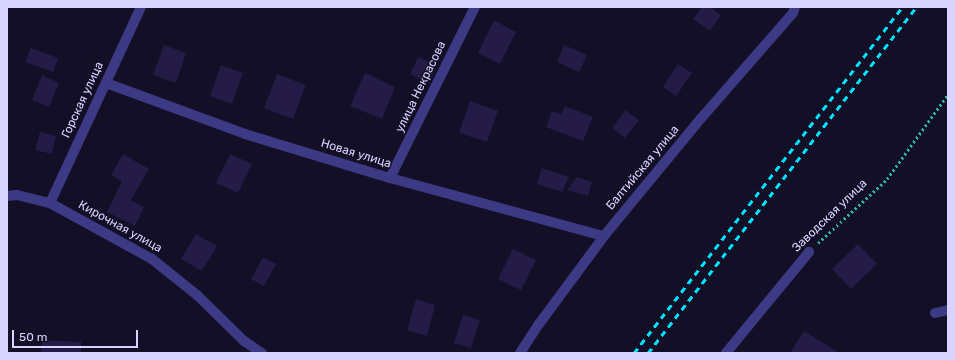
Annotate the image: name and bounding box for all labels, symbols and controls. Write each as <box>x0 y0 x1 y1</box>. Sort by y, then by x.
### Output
street label: улица Некрасова <box>393 39 449 135</box>
street label: Горская улица <box>59 60 107 140</box>
street label: Балтийская улица <box>604 123 682 213</box>
street label: Новая улица <box>319 136 393 172</box>
street label: Заводская улица <box>790 177 870 255</box>
street label: Кирочная улица <box>76 198 164 256</box>
scale bar <box>14 322 140 348</box>
text: 50 m <box>19 330 47 344</box>

